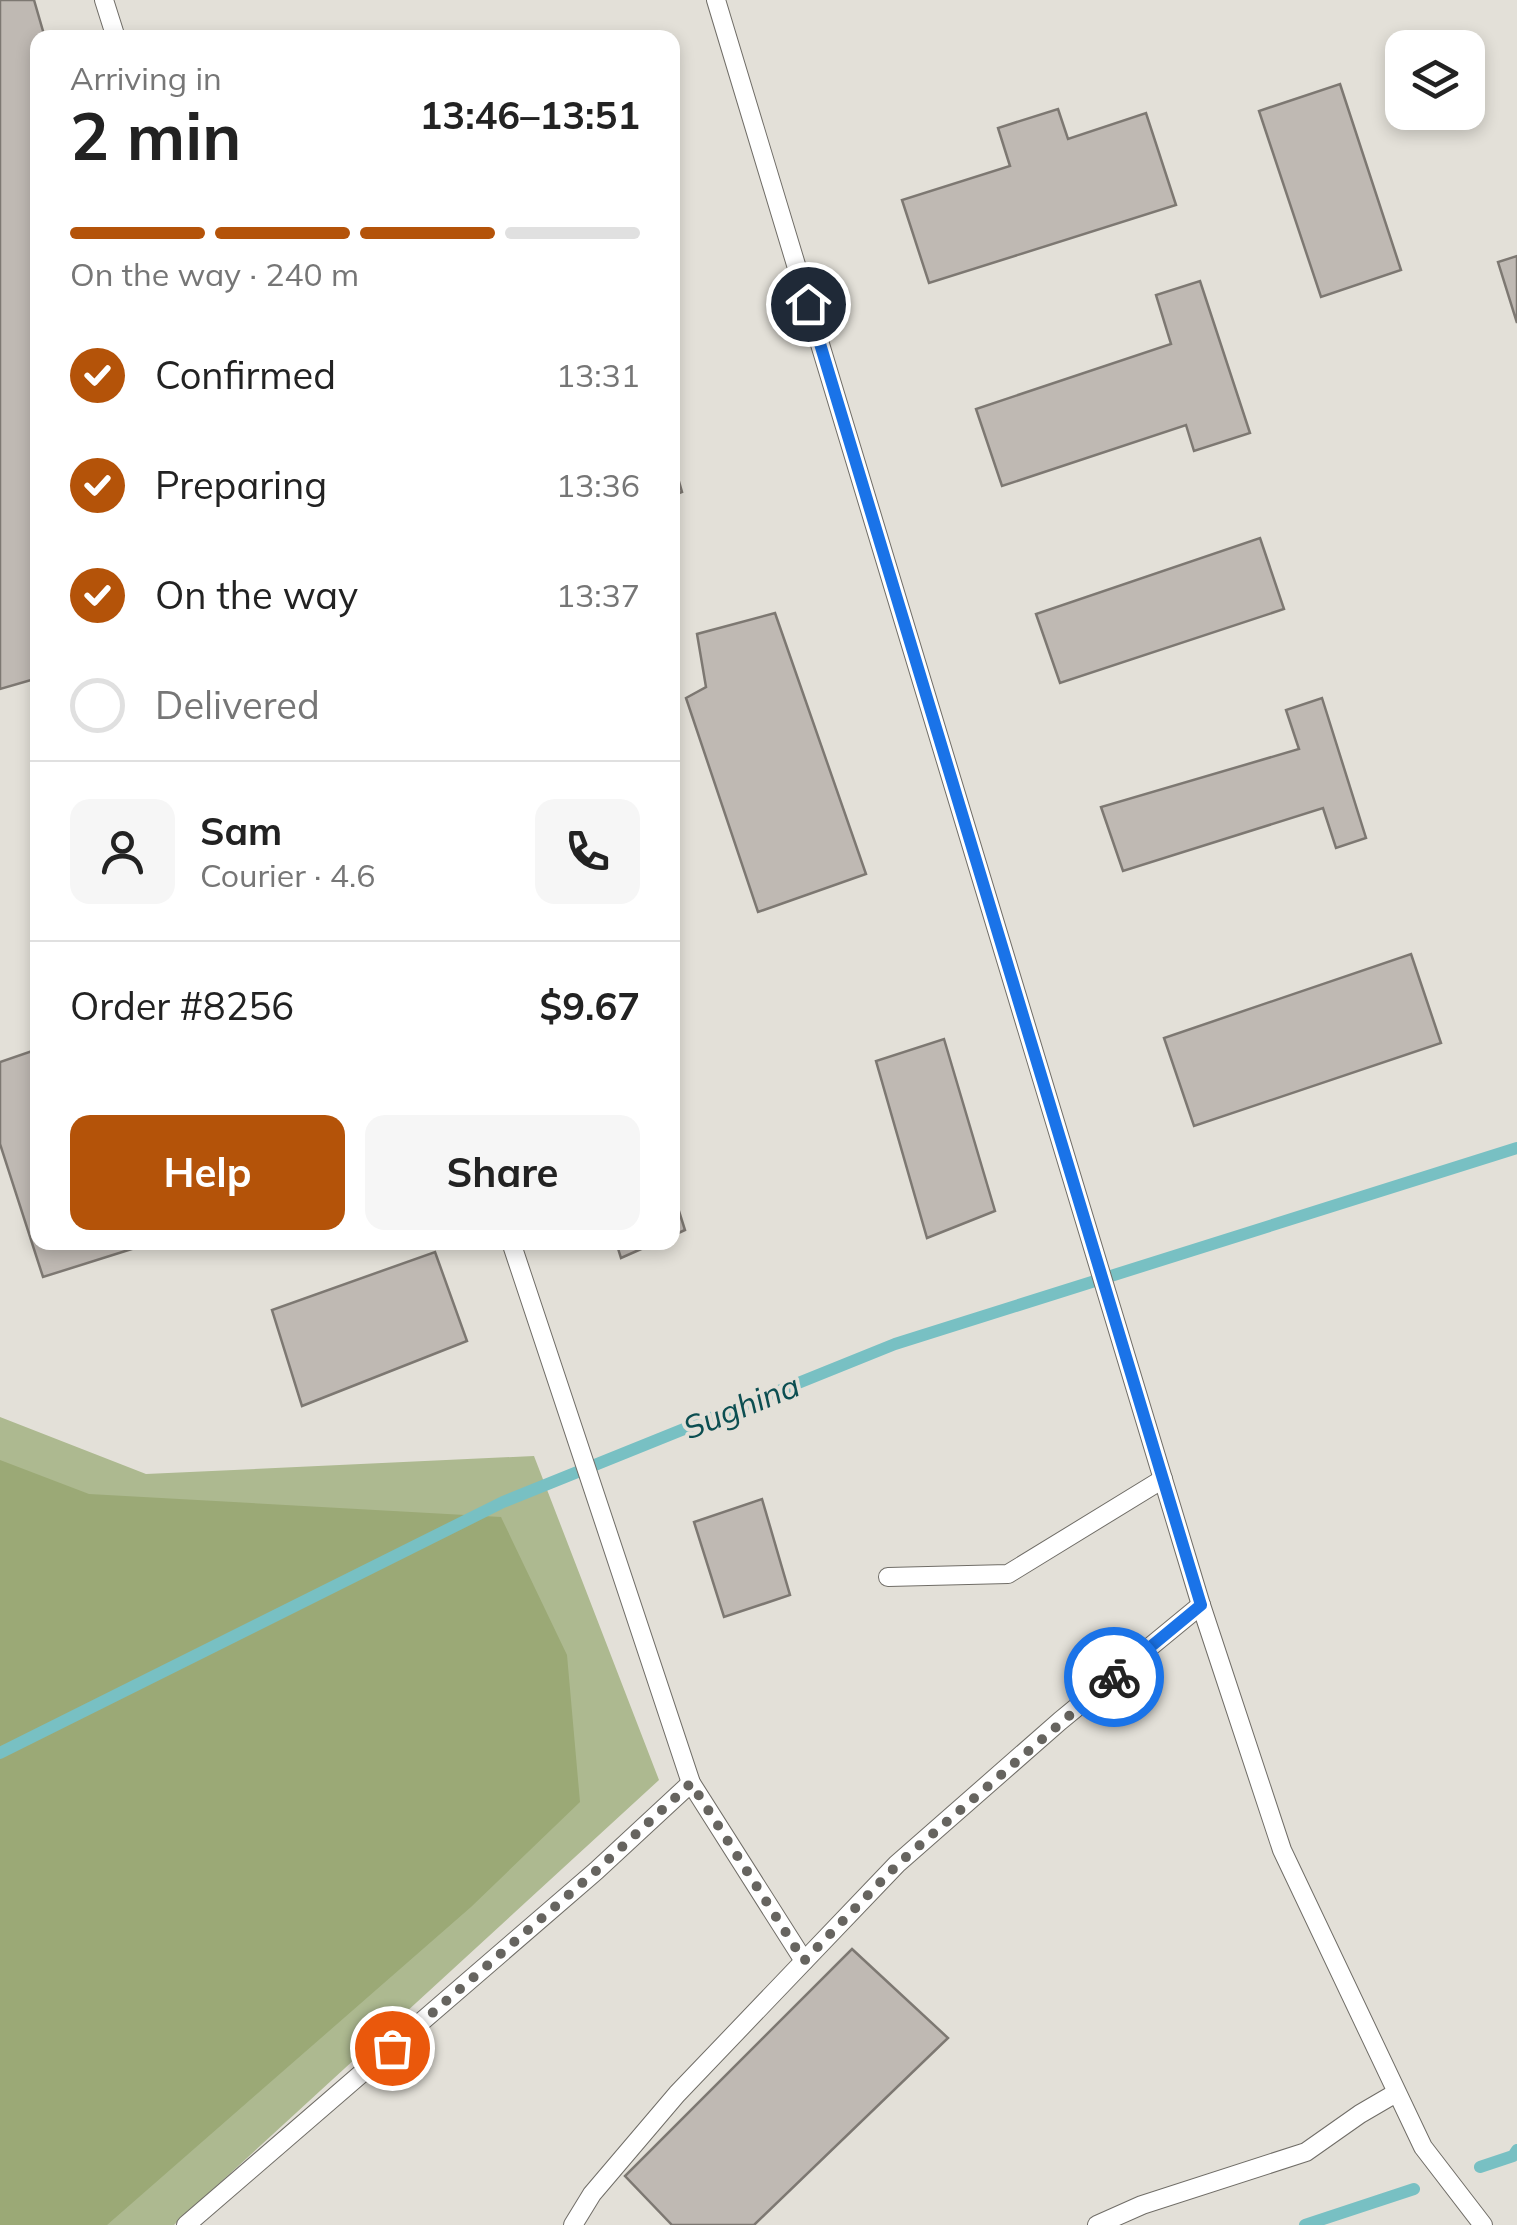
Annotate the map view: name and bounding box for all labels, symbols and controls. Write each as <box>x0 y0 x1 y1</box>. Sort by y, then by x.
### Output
map controls <box>1385 30 1485 130</box>
button: layers <box>1385 30 1485 130</box>
text: Arriving in <box>70 58 222 98</box>
text: 13:46–13:51 <box>420 91 640 139</box>
text: 2 min <box>70 95 241 176</box>
text: On the way · 240 m <box>70 254 359 294</box>
pin <box>766 262 851 347</box>
icon: home <box>781 277 836 332</box>
icon: check <box>70 348 125 403</box>
text: Confirmed <box>155 351 336 399</box>
text: 13:31 <box>556 355 640 395</box>
icon: check <box>70 458 125 513</box>
text: Preparing <box>155 461 327 509</box>
text: 13:36 <box>556 465 640 505</box>
icon: check <box>70 568 125 623</box>
text: On the way <box>155 571 358 619</box>
text: 13:37 <box>556 575 640 615</box>
text: Delivered <box>155 681 320 729</box>
button: person <box>70 799 175 904</box>
button: phone <box>535 799 640 904</box>
text: Sam <box>200 807 282 855</box>
text: Courier · 4.6 <box>200 855 376 895</box>
text: Order #8256 <box>70 982 294 1030</box>
text: $9.67 <box>539 982 640 1030</box>
button: Help <box>70 1115 345 1230</box>
button: Share <box>365 1115 640 1230</box>
water label: Sughina <box>677 1365 805 1447</box>
courier <box>1064 1627 1164 1727</box>
icon: bike <box>1087 1650 1142 1705</box>
pin <box>350 2006 435 2091</box>
icon: bag <box>365 2021 420 2076</box>

